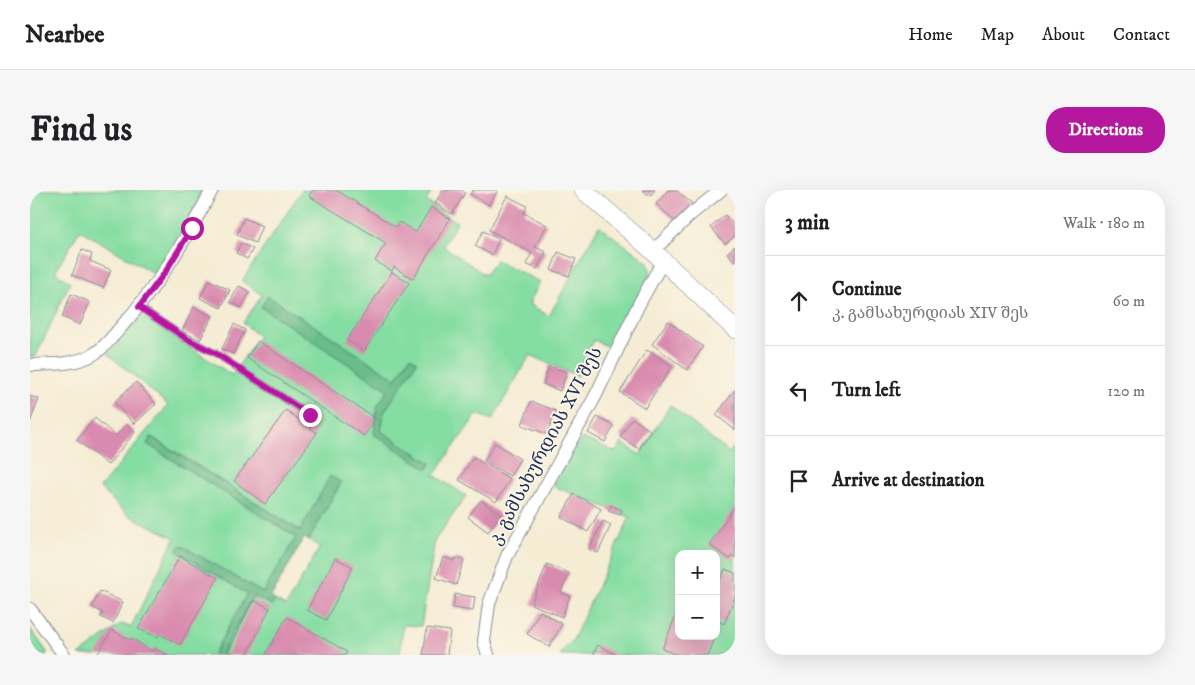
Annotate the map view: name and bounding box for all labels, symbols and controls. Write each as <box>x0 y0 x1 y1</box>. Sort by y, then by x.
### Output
text: Nearbee <box>25 20 104 50</box>
text: Home <box>908 24 953 46</box>
text: Map <box>981 24 1014 46</box>
text: About <box>1042 24 1085 46</box>
text: Contact <box>1113 24 1170 46</box>
button: Directions <box>1046 107 1165 153</box>
text: Find us <box>30 108 132 152</box>
text: 3 min <box>785 210 830 236</box>
text: Walk · 180 m <box>1063 213 1145 233</box>
route start <box>181 217 204 240</box>
text: Continue <box>832 278 902 301</box>
icon: ahead <box>785 287 813 315</box>
text: 60 m <box>1113 291 1145 311</box>
text: კ. გამსახურდიას XIV შეს <box>832 303 1028 323</box>
street label: კ. გამსახურდიას XVI შეს <box>484 343 608 549</box>
icon: left <box>785 377 813 405</box>
text: Turn left <box>832 379 901 402</box>
text: 120 m <box>1107 381 1145 401</box>
route end <box>299 404 322 427</box>
icon: arrive <box>785 467 813 495</box>
text: Arrive at destination <box>832 469 984 492</box>
map controls <box>675 550 720 640</box>
button: + <box>675 550 720 595</box>
button: − <box>675 595 720 640</box>

